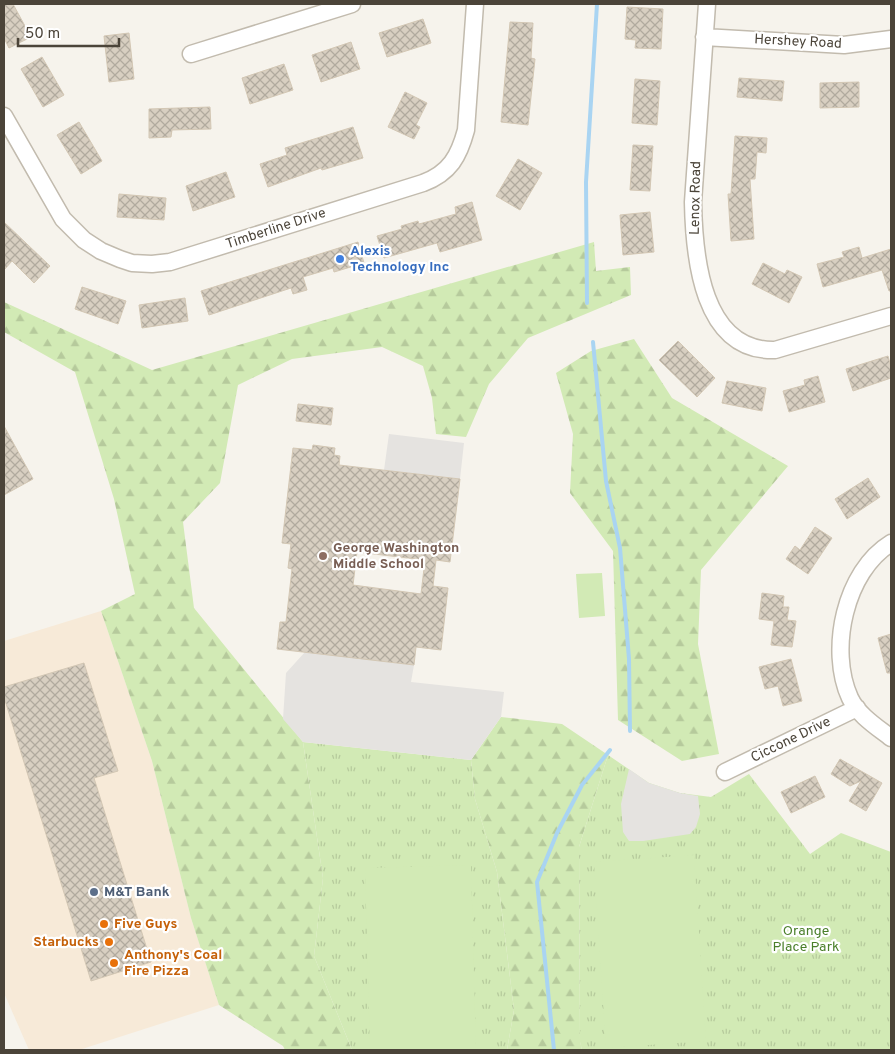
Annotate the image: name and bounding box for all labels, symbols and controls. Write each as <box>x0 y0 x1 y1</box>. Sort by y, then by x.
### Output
scale bar <box>18 15 119 47</box>
text: 50 m <box>25 25 60 44</box>
street label: Hershey Road <box>754 31 842 53</box>
street label: Lenox Road <box>687 161 705 235</box>
street label: Timberline Drive <box>224 205 328 253</box>
place label: Alexis Technology Inc <box>350 243 449 276</box>
marker: Alexis Technology Inc <box>334 253 346 265</box>
place label: George Washington Middle School <box>333 540 459 573</box>
marker: George Washington Middle School <box>317 550 329 562</box>
street label: Ciccone Drive <box>748 713 834 767</box>
place label: M&T Bank <box>104 884 170 901</box>
marker: M&T Bank <box>88 886 100 898</box>
place label: Five Guys <box>114 916 177 933</box>
marker: Five Guys <box>98 918 110 930</box>
park label: Orange Place Park <box>773 923 839 956</box>
place label: Starbucks <box>33 934 99 951</box>
marker: Starbucks <box>103 936 115 948</box>
place label: Anthony's Coal Fire Pizza <box>124 947 222 980</box>
marker: Anthony's Coal Fire Pizza <box>108 957 120 969</box>

